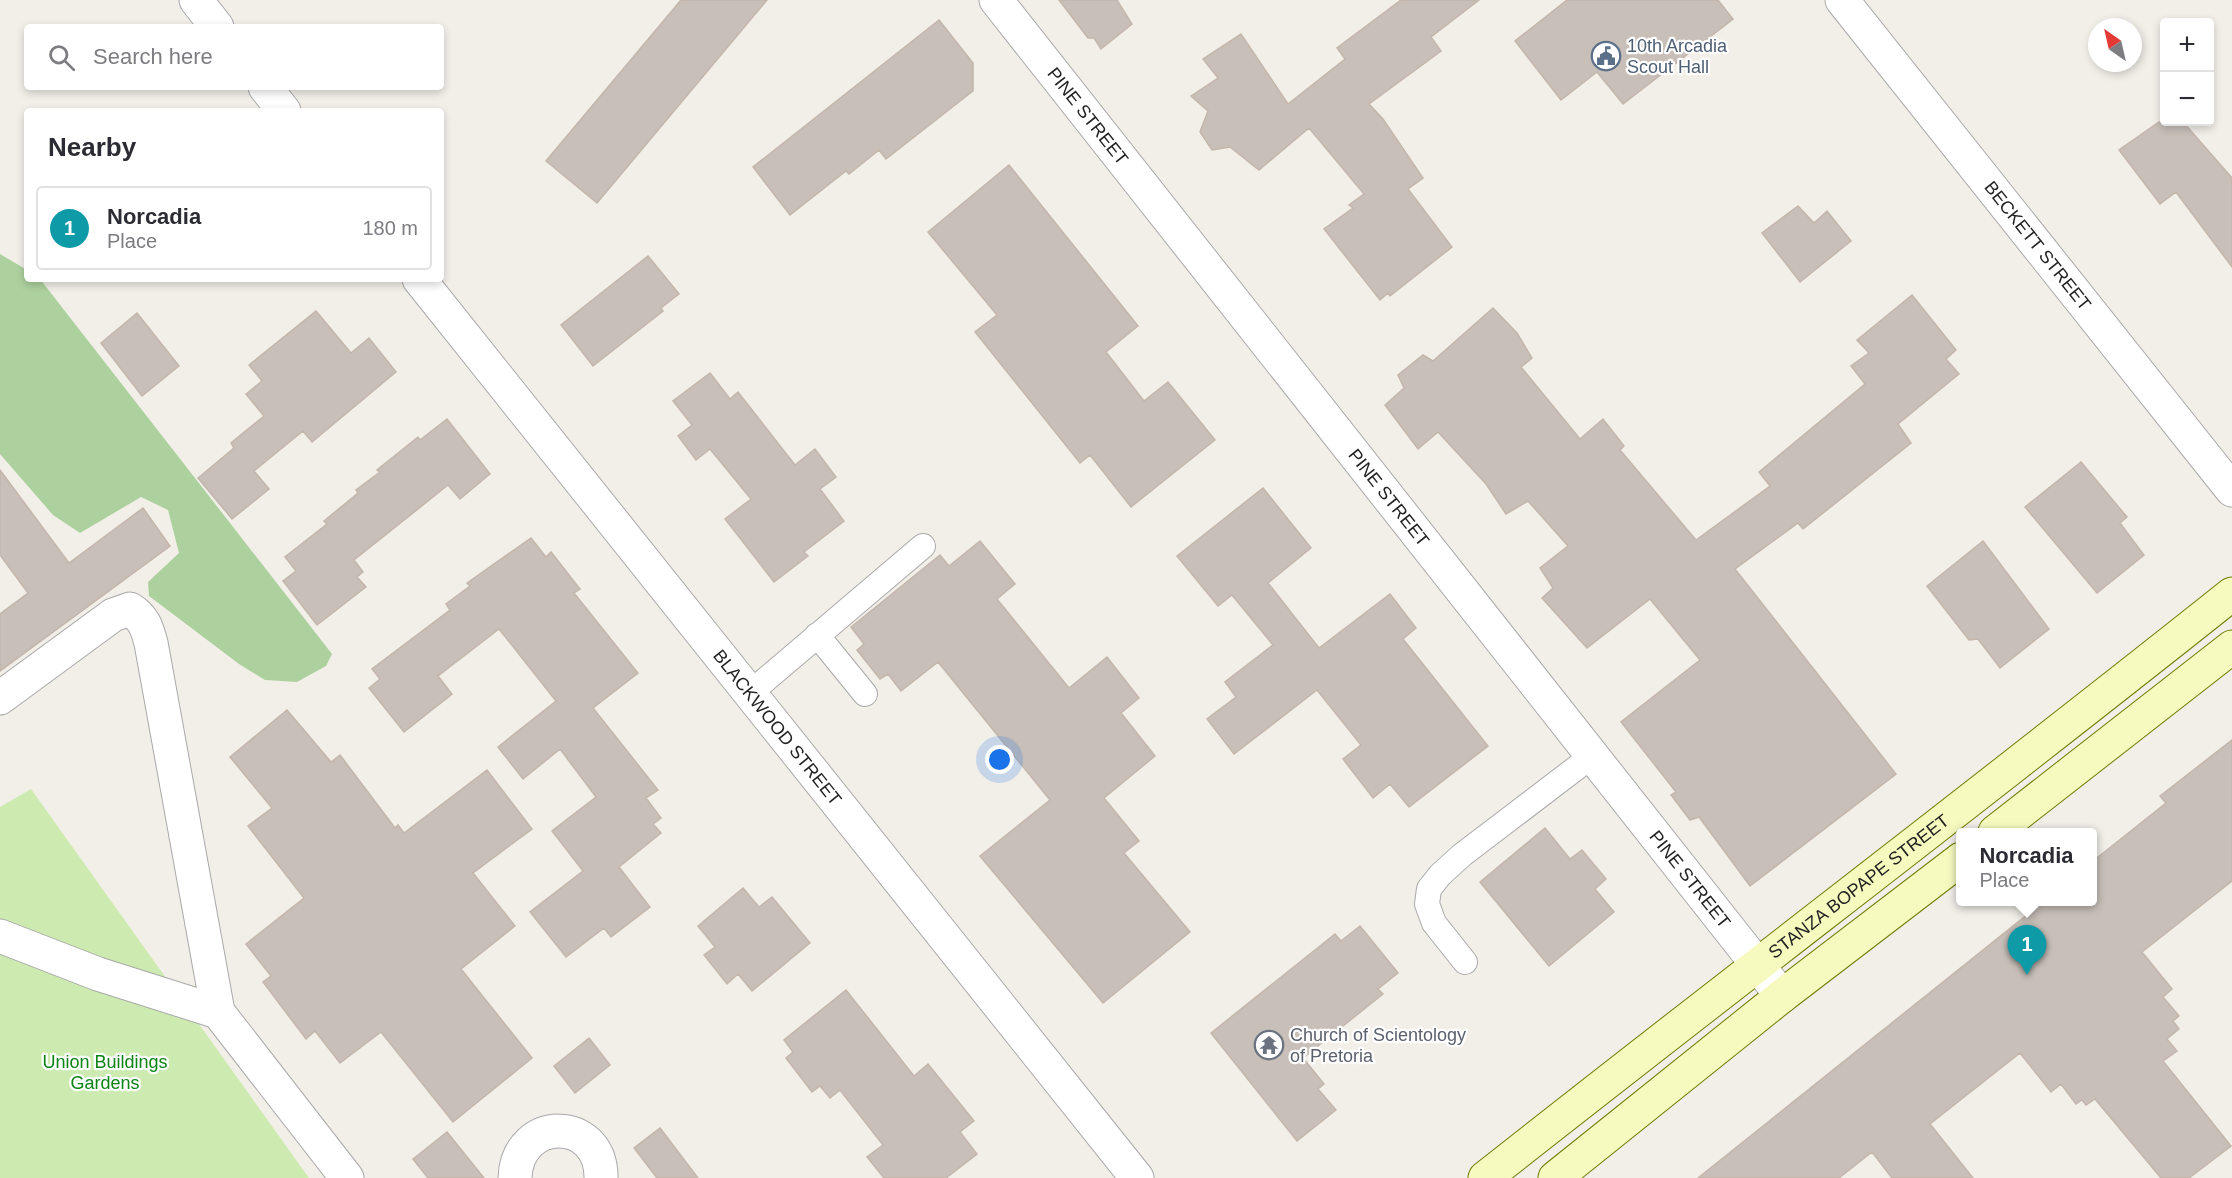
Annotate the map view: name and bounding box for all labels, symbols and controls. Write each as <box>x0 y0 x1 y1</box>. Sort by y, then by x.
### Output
north arrow <box>2088 18 2142 72</box>
map controls <box>2160 18 2214 126</box>
button: + <box>2160 18 2214 72</box>
search box <box>24 24 444 90</box>
place label: 10th Arcadia Scout Hall <box>1627 36 1728 77</box>
public building icon: 10th Arcadia Scout Hall <box>1590 40 1622 72</box>
icon: search <box>45 41 78 74</box>
text: Search here <box>93 44 213 69</box>
street label: PINE STREET <box>1043 64 1132 169</box>
button: − <box>2160 72 2214 126</box>
text: Nearby <box>48 132 136 162</box>
street label: BECKETT STREET <box>1980 177 2095 314</box>
text: Norcadia <box>107 204 201 229</box>
text: 1 <box>64 217 75 239</box>
text: 180 m <box>362 217 418 239</box>
text: Place <box>107 230 157 252</box>
street label: PINE STREET <box>1344 445 1433 550</box>
street label: BLACKWOOD STREET <box>709 646 845 809</box>
your location <box>985 745 1014 774</box>
street label: STANZA BOPAPE STREET <box>1765 810 1953 963</box>
street label: PINE STREET <box>1645 827 1734 932</box>
popup <box>1956 828 2097 906</box>
text: Norcadia <box>1979 843 2074 868</box>
text: Place <box>1979 869 2029 891</box>
pin: 1 <box>2008 926 2046 975</box>
place label: Church of Scientology of Pretoria <box>1290 1025 1466 1066</box>
temple icon: Church of Scientology of Pretoria <box>1253 1029 1285 1061</box>
park label: Union Buildings Gardens <box>42 1052 168 1093</box>

